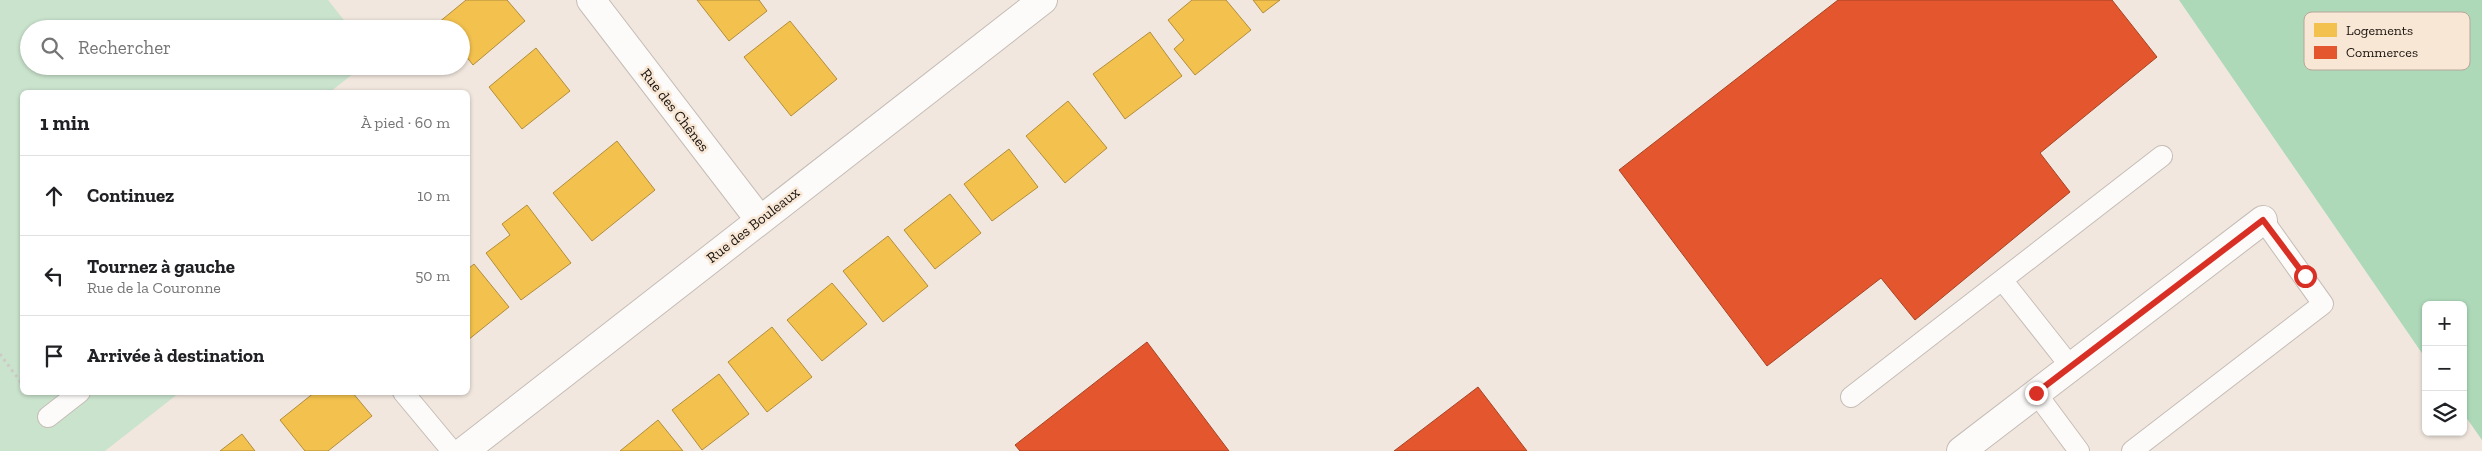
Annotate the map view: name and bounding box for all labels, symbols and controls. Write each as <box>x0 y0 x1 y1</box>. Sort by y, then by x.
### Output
legend <box>2304 12 2470 70</box>
search box <box>20 20 470 75</box>
text: Logements <box>2346 22 2413 39</box>
icon: search <box>38 34 66 62</box>
text: Rechercher <box>78 36 171 59</box>
text: Commerces <box>2346 44 2418 61</box>
street label: Rue des Chênes <box>637 65 713 155</box>
text: 1 min <box>40 110 90 135</box>
text: À pied · 60 m <box>361 113 450 132</box>
icon: ahead <box>40 182 68 210</box>
street label: Rue des Bouleaux <box>703 183 803 267</box>
text: Continuez <box>87 184 174 207</box>
text: 10 m <box>417 186 450 205</box>
text: Tournez à gauche <box>87 255 235 278</box>
icon: left <box>40 262 68 290</box>
route start <box>2294 265 2317 288</box>
text: 50 m <box>415 266 450 285</box>
text: Rue de la Couronne <box>87 278 221 297</box>
map controls <box>2422 301 2467 436</box>
button: + <box>2422 301 2467 346</box>
icon: arrive <box>40 342 68 370</box>
text: Arrivée à destination <box>87 344 264 367</box>
button: − <box>2422 346 2467 391</box>
route end <box>2025 382 2048 405</box>
button: layers <box>2422 391 2467 436</box>

